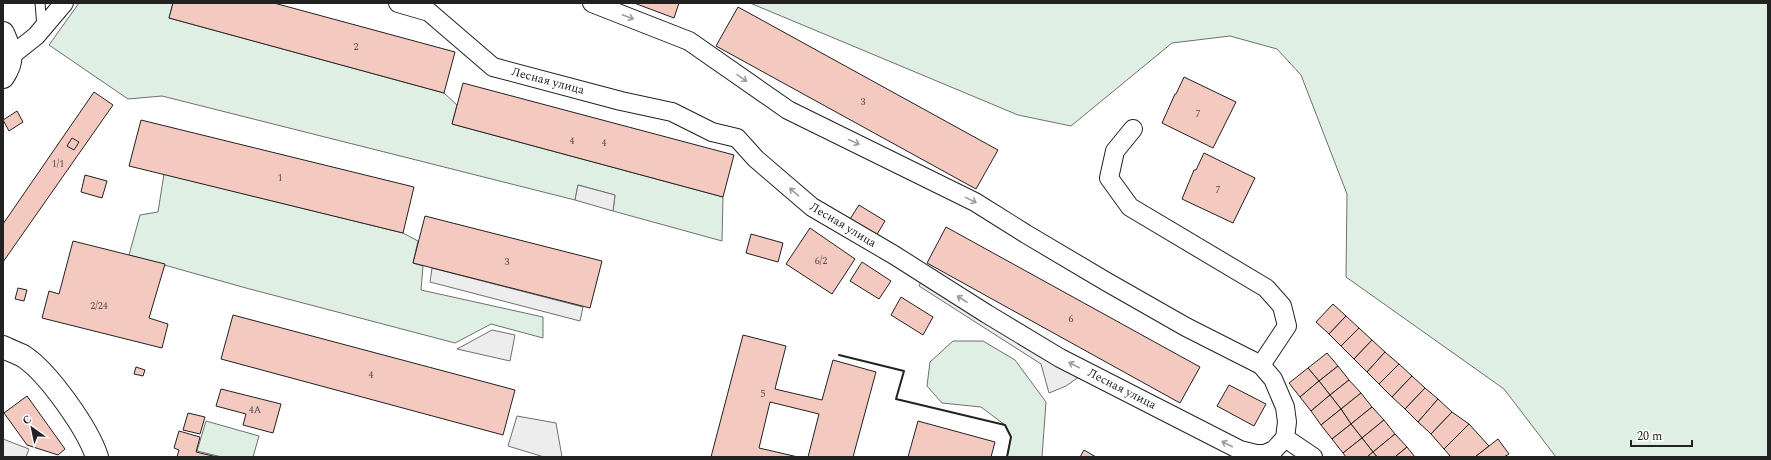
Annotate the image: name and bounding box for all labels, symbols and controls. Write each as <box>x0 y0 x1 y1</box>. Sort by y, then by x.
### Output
one-way arrow <box>622 14 634 22</box>
house number: 2 <box>354 39 359 55</box>
street label: Лесная улица <box>509 62 587 100</box>
one-way arrow <box>736 74 747 82</box>
house number: 3 <box>861 94 866 110</box>
house number: 7 <box>1196 106 1201 122</box>
house number: 4 <box>570 133 575 149</box>
house number: 4 <box>602 135 607 151</box>
one-way arrow <box>848 139 860 146</box>
house number: 1/1 <box>52 156 64 172</box>
house number: 1 <box>278 170 283 186</box>
house number: 7 <box>1216 182 1221 198</box>
one-way arrow <box>788 187 799 196</box>
one-way arrow <box>964 197 976 204</box>
street label: Лесная улица <box>806 198 880 253</box>
house number: 6/2 <box>815 253 827 269</box>
house number: 3 <box>505 254 510 270</box>
one-way arrow <box>956 294 968 302</box>
house number: 2/24 <box>90 298 108 314</box>
house number: 6 <box>1069 311 1074 327</box>
one-way arrow <box>1068 361 1080 368</box>
street label: Лесная улица <box>1084 364 1160 415</box>
house number: 4 <box>369 367 374 383</box>
house number: 5 <box>761 386 766 402</box>
house number: 4А <box>249 402 262 418</box>
north arrow <box>12 408 52 448</box>
text: С <box>19 411 35 429</box>
scale bar <box>1631 422 1692 448</box>
text: 20 m <box>1637 427 1662 446</box>
one-way arrow <box>1221 439 1233 447</box>

